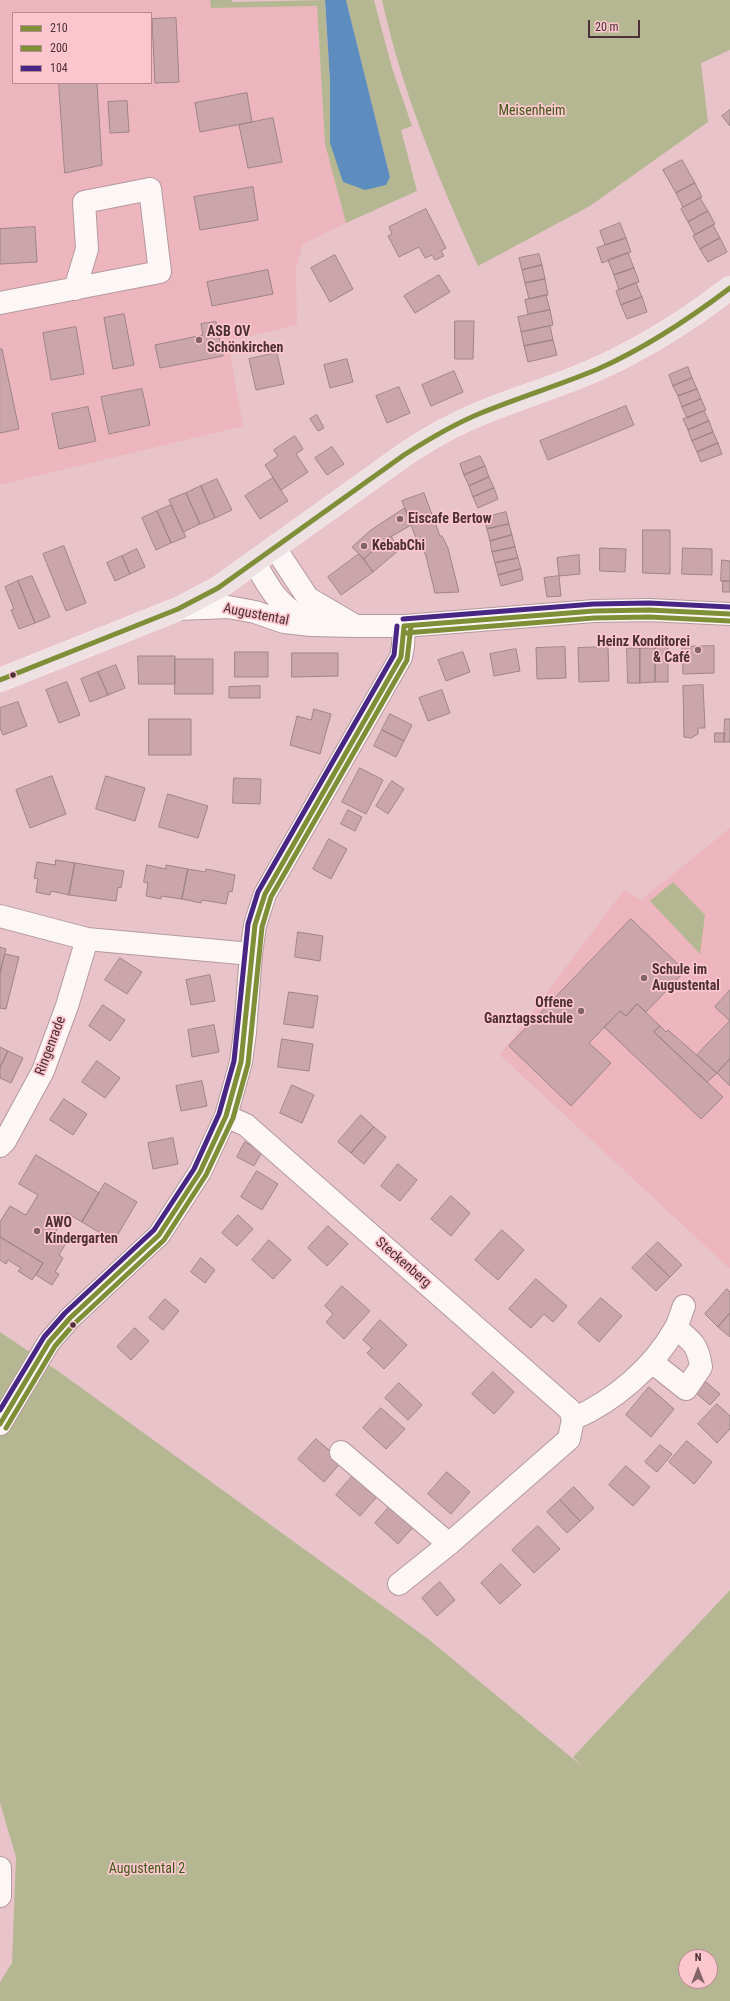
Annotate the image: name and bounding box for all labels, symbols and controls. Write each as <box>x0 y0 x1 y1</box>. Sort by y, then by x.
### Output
legend <box>12 12 152 84</box>
scale bar <box>590 12 642 38</box>
text: 20 m <box>595 20 619 34</box>
text: 210 <box>50 21 68 35</box>
text: 200 <box>50 41 68 55</box>
text: 104 <box>50 61 68 75</box>
park label: Meisenheim <box>498 103 566 119</box>
place label: ASB OV Schönkirchen <box>207 324 283 356</box>
marker: ASB OV Schönkirchen <box>194 335 204 345</box>
place label: Eiscafe Bertow <box>408 511 492 527</box>
marker: Eiscafe Bertow <box>395 514 405 524</box>
place label: KebabChi <box>372 538 425 554</box>
marker: KebabChi <box>359 541 369 551</box>
street label: Augustental <box>222 600 290 630</box>
place label: Heinz Konditorei & Café <box>597 634 690 666</box>
marker: Heinz Konditorei & Café <box>693 645 703 655</box>
unlabelled marker <box>8 670 18 680</box>
place label: Schule im Augustental <box>652 962 720 994</box>
marker: Schule im Augustental <box>639 973 649 983</box>
place label: Offene Ganztagsschule <box>484 995 573 1028</box>
marker: Offene Ganztagsschule <box>576 1006 586 1016</box>
street label: Ringenrade <box>32 1014 70 1078</box>
place label: AWO Kindergarten <box>45 1215 118 1248</box>
marker: AWO Kindergarten <box>32 1226 42 1236</box>
street label: Steckenberg <box>372 1234 434 1292</box>
unlabelled marker <box>68 1320 78 1330</box>
park label: Augustental 2 <box>109 1861 185 1877</box>
north arrow <box>678 1949 718 1989</box>
text: N <box>695 1951 701 1964</box>

